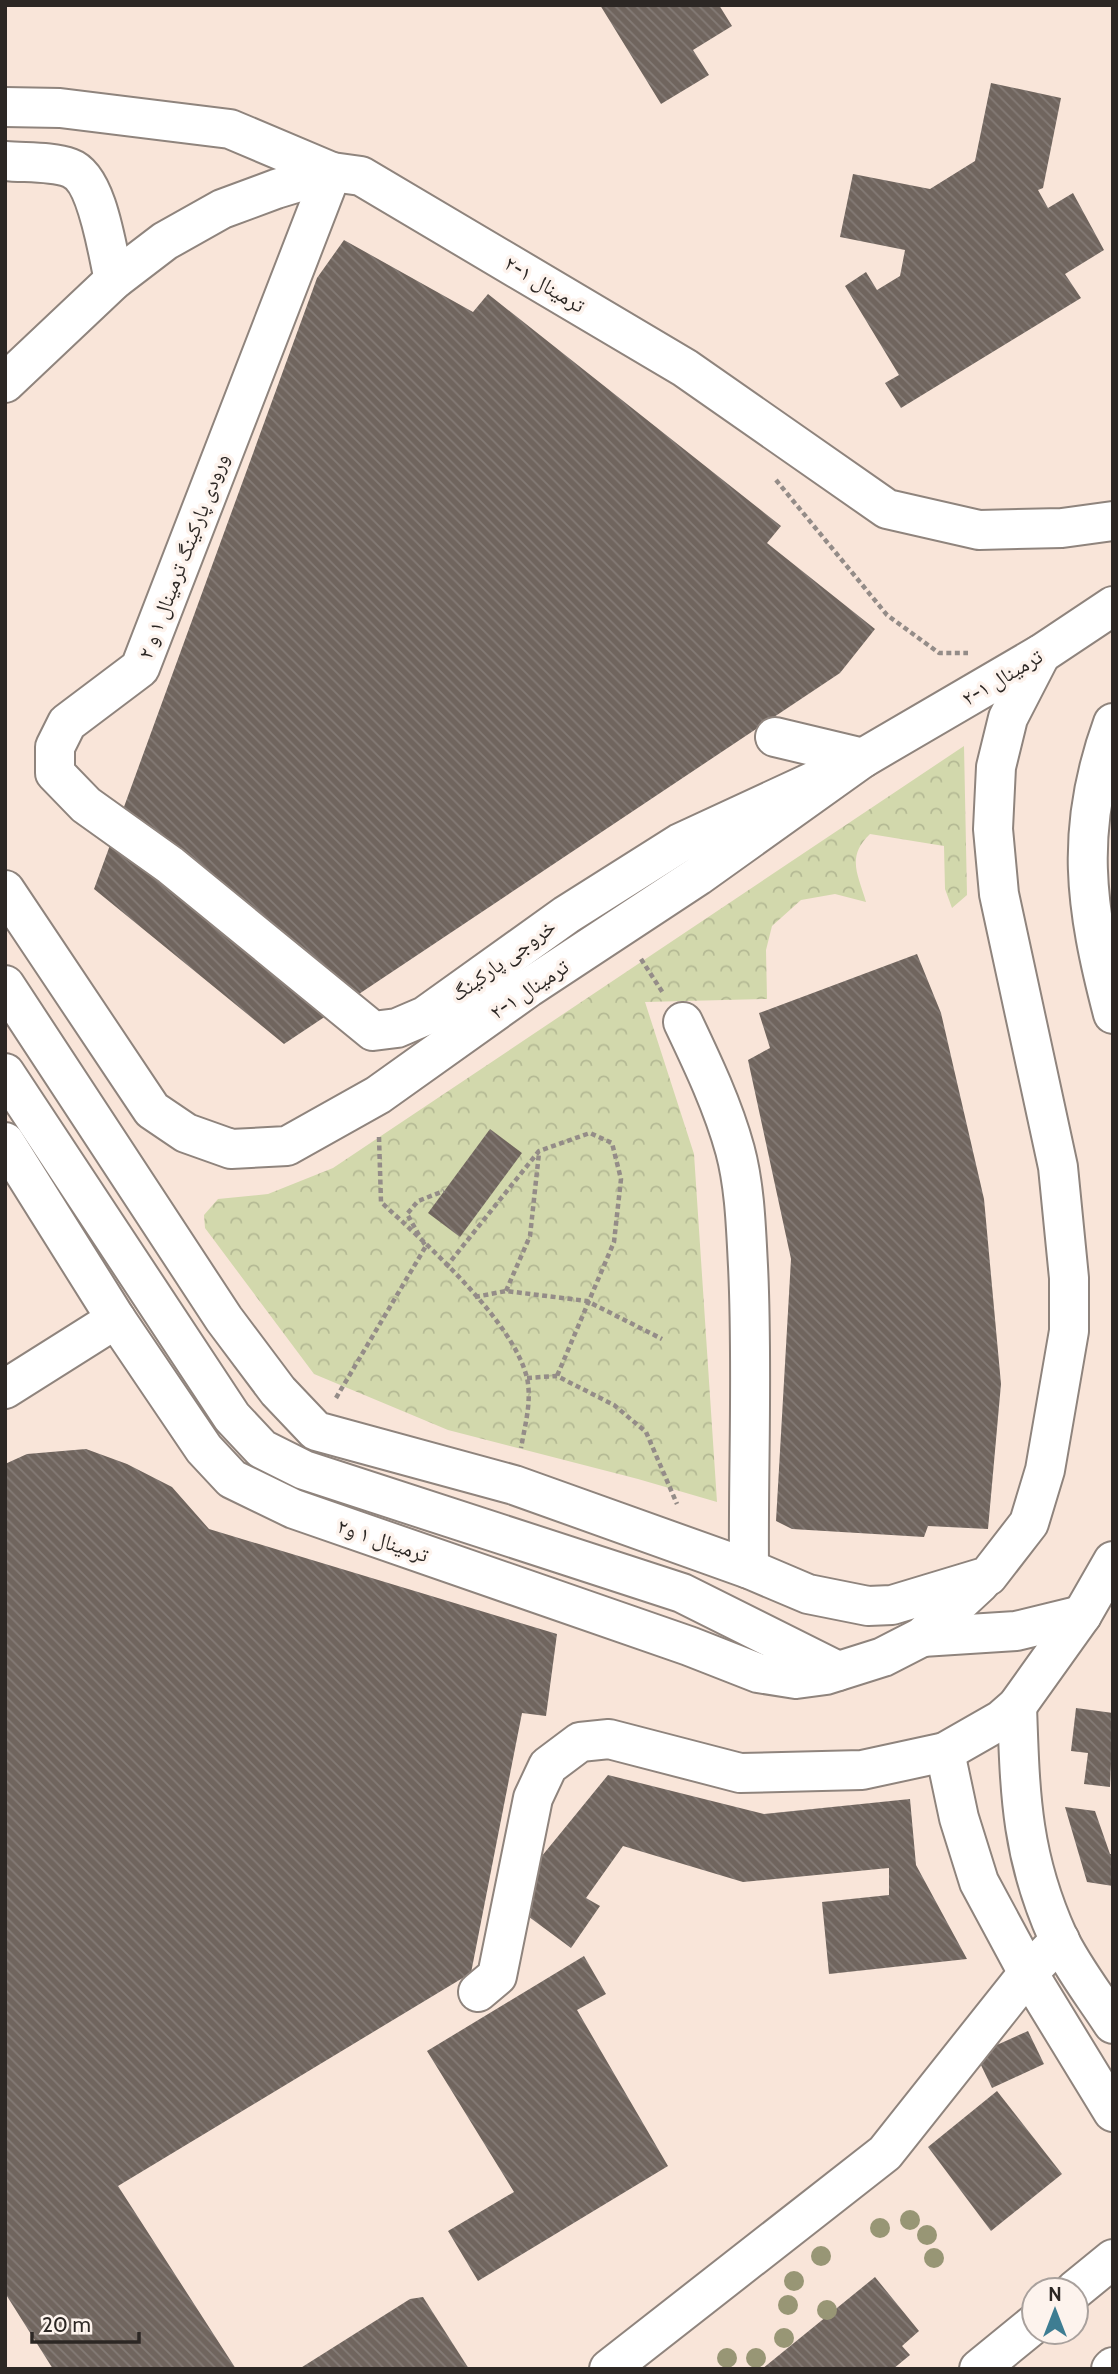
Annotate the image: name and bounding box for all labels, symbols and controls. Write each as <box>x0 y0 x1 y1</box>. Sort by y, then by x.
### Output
street label: ترمینال ۱-۲ <box>500 250 590 318</box>
street label: ورودی پارکینگ ترمینال ۱ و ۲ <box>132 450 234 662</box>
street label: ترمینال ۱-۲ <box>957 643 1047 711</box>
street label: خروجی پارکینگ <box>446 914 561 1007</box>
street label: ترمینال ۱-۲ <box>485 954 573 1024</box>
street label: ترمینال ۱ و۲ <box>334 1513 432 1567</box>
north arrow <box>1020 2276 1090 2346</box>
text: N <box>1048 2283 1062 2306</box>
scale bar <box>32 2300 138 2344</box>
text: 20 m <box>42 2312 91 2337</box>

